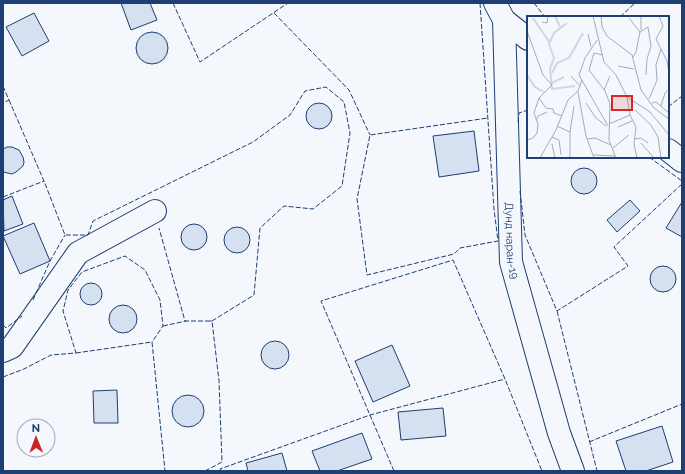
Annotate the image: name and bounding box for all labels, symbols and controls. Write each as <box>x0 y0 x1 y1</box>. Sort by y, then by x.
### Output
inset map <box>527 16 669 158</box>
street label: Дунд наран-19 <box>503 202 522 280</box>
north arrow <box>16 418 56 458</box>
text: N <box>32 422 40 435</box>

